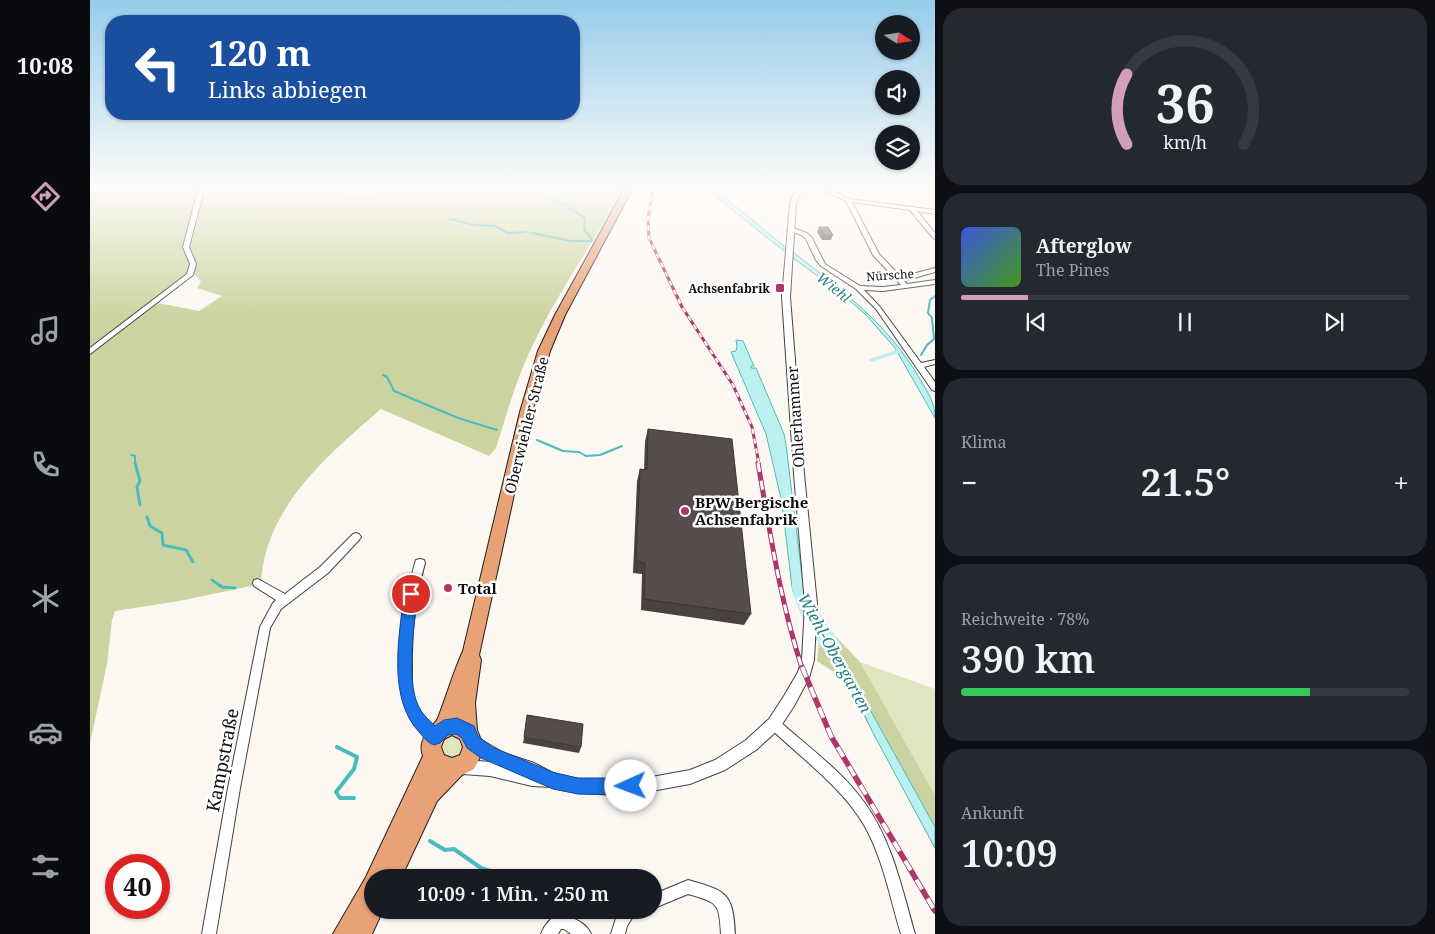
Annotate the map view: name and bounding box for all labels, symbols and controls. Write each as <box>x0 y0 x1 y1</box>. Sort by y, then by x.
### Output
north arrow <box>875 15 920 60</box>
map controls <box>875 15 920 170</box>
text: 120 m <box>208 29 311 76</box>
icon: left <box>125 35 190 100</box>
text: 10:08 <box>17 50 73 80</box>
text: 36 <box>1156 67 1214 138</box>
button: sound <box>875 70 920 115</box>
text: Links abbiegen <box>208 74 367 104</box>
button: layers <box>875 125 920 170</box>
text: km/h <box>1163 130 1207 154</box>
icon: directions <box>28 179 63 214</box>
text: Afterglow <box>1036 233 1132 259</box>
text: The Pines <box>1036 259 1110 281</box>
street label: Nürsche <box>866 265 914 285</box>
water label: Wiehl <box>813 268 855 307</box>
place label: Achsenfabrik <box>688 280 770 297</box>
marker: Achsenfabrik <box>774 282 786 294</box>
icon: previous <box>1022 308 1050 336</box>
icon: pause <box>1171 308 1199 336</box>
icon: next <box>1320 308 1348 336</box>
icon: music <box>28 313 63 348</box>
street label: Oberwiehler Straße <box>499 354 553 496</box>
street label: Ohlerhammer <box>781 366 809 468</box>
text: Klima <box>961 431 1006 453</box>
icon: phone <box>28 447 63 482</box>
text: 21.5° <box>1140 455 1230 507</box>
text: − <box>961 463 977 501</box>
text: + <box>1393 463 1409 501</box>
place label: BPW Bergische Achsenfabrik <box>695 492 808 529</box>
marker: BPW Bergische Achsenfabrik <box>679 505 691 517</box>
pin <box>390 573 432 615</box>
place label: Total <box>458 578 498 598</box>
icon: arrive <box>397 580 425 608</box>
icon: climate <box>28 581 63 616</box>
marker: Total <box>442 582 454 594</box>
water label: Wiehl-Obergarten <box>793 589 877 717</box>
text: Reichweite · 78% <box>961 608 1089 630</box>
text: 390 km <box>961 632 1095 684</box>
street label: Kampstraße <box>200 706 244 814</box>
icon: car <box>28 715 63 750</box>
position arrow <box>604 759 656 811</box>
text: Ankunft <box>961 802 1024 824</box>
text: 10:09 <box>961 826 1058 878</box>
icon: filters <box>28 849 63 884</box>
speed limit sign: 40 <box>105 854 170 919</box>
text: 10:09 · 1 Min. · 250 m <box>417 881 609 907</box>

